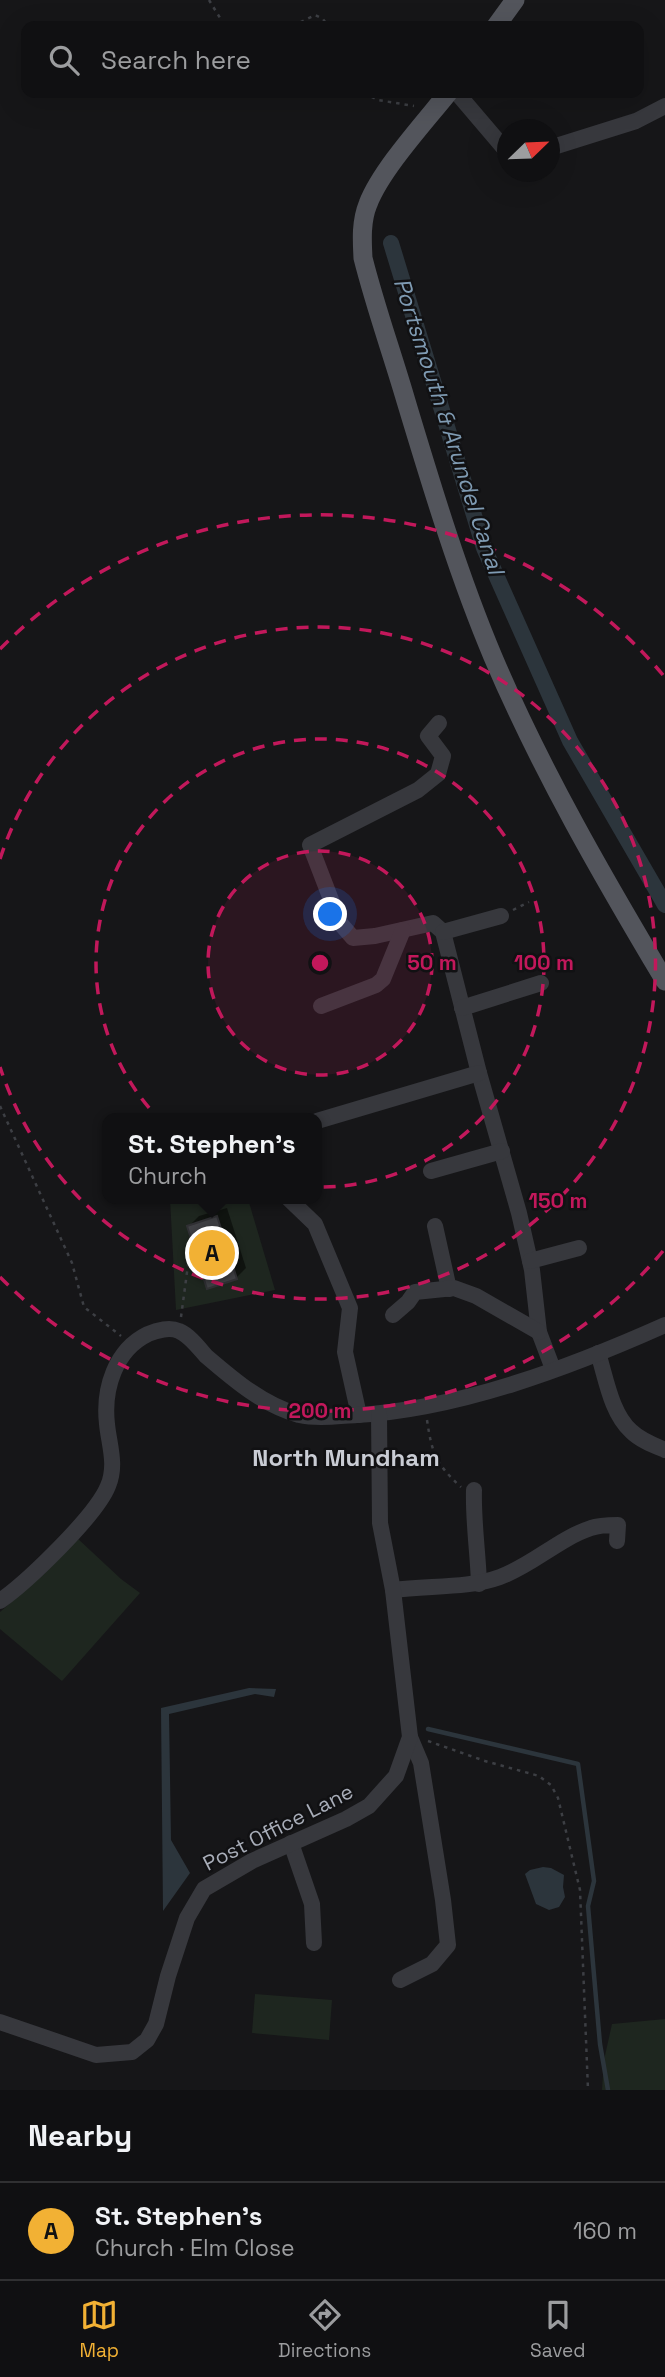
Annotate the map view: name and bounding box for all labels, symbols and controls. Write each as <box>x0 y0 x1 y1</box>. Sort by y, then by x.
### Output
search box <box>21 21 644 98</box>
icon: search <box>45 41 83 79</box>
text: Search here <box>101 43 251 77</box>
north arrow <box>497 119 560 182</box>
water label: Portsmouth & Arundel Canal <box>387 274 512 580</box>
your location <box>313 897 347 931</box>
text: 50 m <box>407 949 457 976</box>
text: 100 m <box>514 949 574 976</box>
centre of rings <box>308 951 332 975</box>
popup <box>102 1113 322 1204</box>
text: St. Stephen's <box>128 1127 296 1161</box>
text: Church <box>128 1161 207 1191</box>
text: 150 m <box>529 1187 587 1214</box>
pin: A <box>189 1227 235 1279</box>
text: 200 m <box>289 1397 351 1424</box>
district label: North Mundham <box>252 1442 440 1473</box>
street label: Post Office Lane <box>198 1777 358 1877</box>
text: Nearby <box>28 2116 132 2155</box>
text: St. Stephen's <box>95 2199 263 2233</box>
text: A <box>44 2216 58 2246</box>
text: 160 m <box>573 2216 637 2246</box>
text: Church · Elm Close <box>95 2233 295 2263</box>
tab: Map <box>79 2296 119 2363</box>
tab: Directions <box>278 2296 371 2363</box>
tab: Saved <box>530 2296 586 2363</box>

